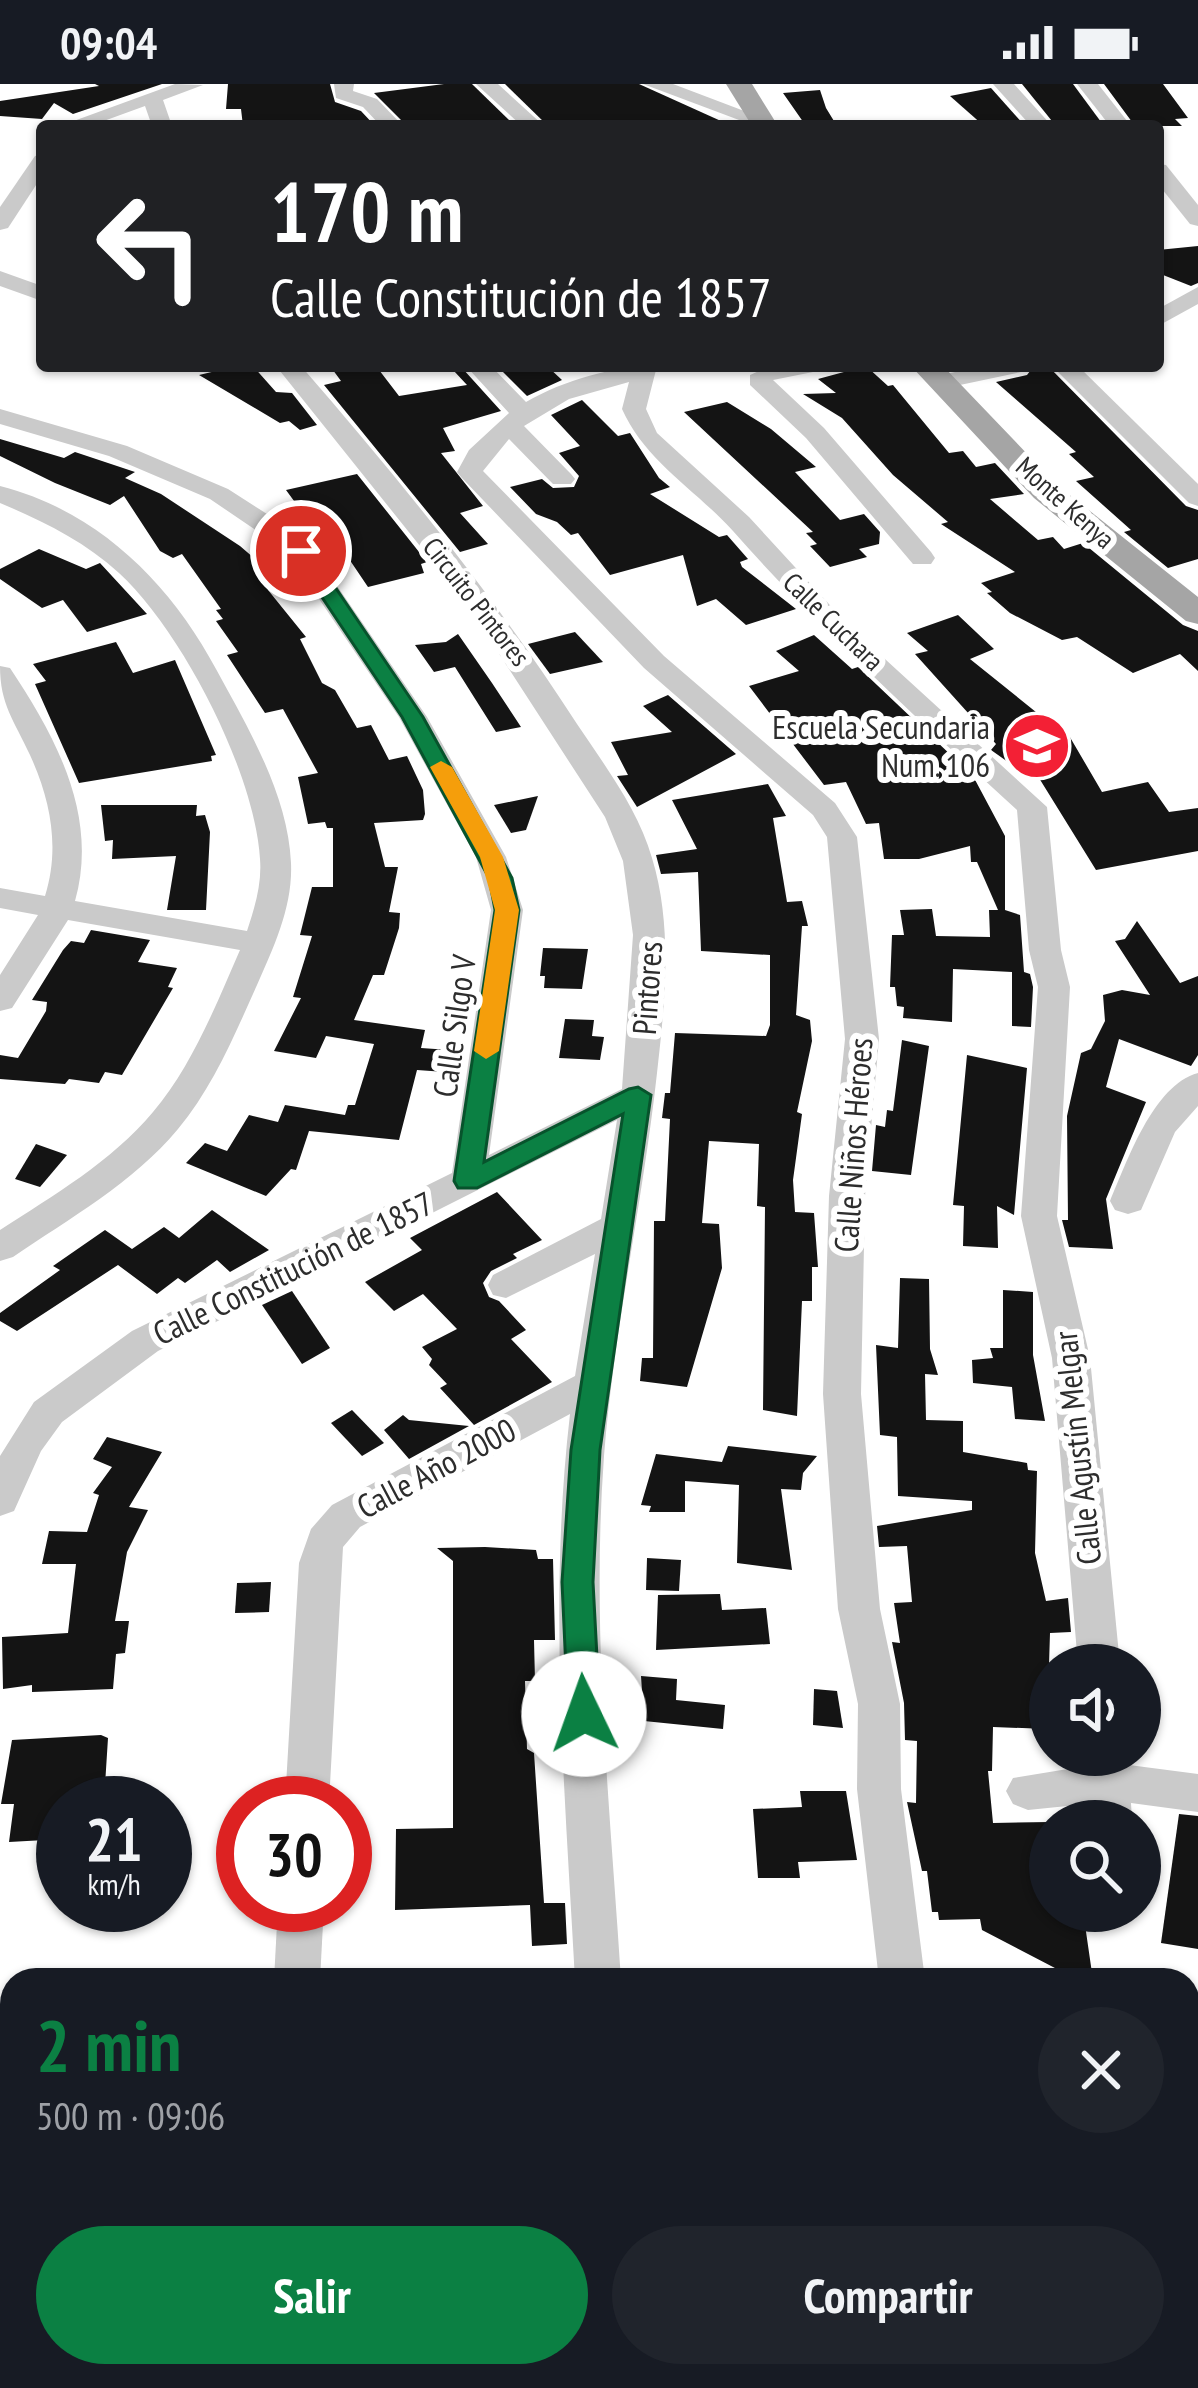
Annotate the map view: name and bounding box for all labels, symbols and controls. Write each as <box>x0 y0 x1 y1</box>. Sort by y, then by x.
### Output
text: 09:04 <box>60 13 157 71</box>
text: 170 m <box>270 156 463 265</box>
icon: left <box>72 168 228 324</box>
text: Calle Constitución de 1857 <box>270 262 772 332</box>
street label: Monte Kenya <box>1009 449 1122 555</box>
pin <box>250 500 352 602</box>
icon: arrive <box>268 518 334 584</box>
street label: Circuito Pintores <box>416 530 538 672</box>
street label: Calle Cuchara <box>776 565 891 677</box>
place label: Escuela Secundaria Num. 106 <box>772 705 990 786</box>
school or university icon: Escuela Secundaria Num. 106 <box>1002 711 1072 781</box>
street label: Pintores <box>622 940 671 1036</box>
street label: Calle Silgo V <box>422 951 485 1100</box>
street label: Calle Niños Héroes <box>824 1036 881 1254</box>
street label: Calle Constitución de 1857 <box>146 1181 440 1354</box>
street label: Calle Agustín Melgar <box>1043 1329 1110 1567</box>
street label: Calle Año 2000 <box>349 1408 523 1527</box>
map controls <box>1029 1644 1161 1932</box>
button: sound <box>1029 1644 1161 1776</box>
position arrow <box>521 1651 647 1777</box>
speed limit sign: 30 <box>216 1776 372 1932</box>
text: 21 <box>85 1800 143 1878</box>
button: search <box>1029 1800 1161 1932</box>
text: km/h <box>87 1864 141 1903</box>
text: 2 min <box>36 1998 181 2091</box>
button: close <box>1038 2007 1164 2133</box>
text: 500 m · 09:06 <box>36 2090 225 2141</box>
button: Salir <box>36 2226 588 2364</box>
button: Compartir <box>612 2226 1164 2364</box>

